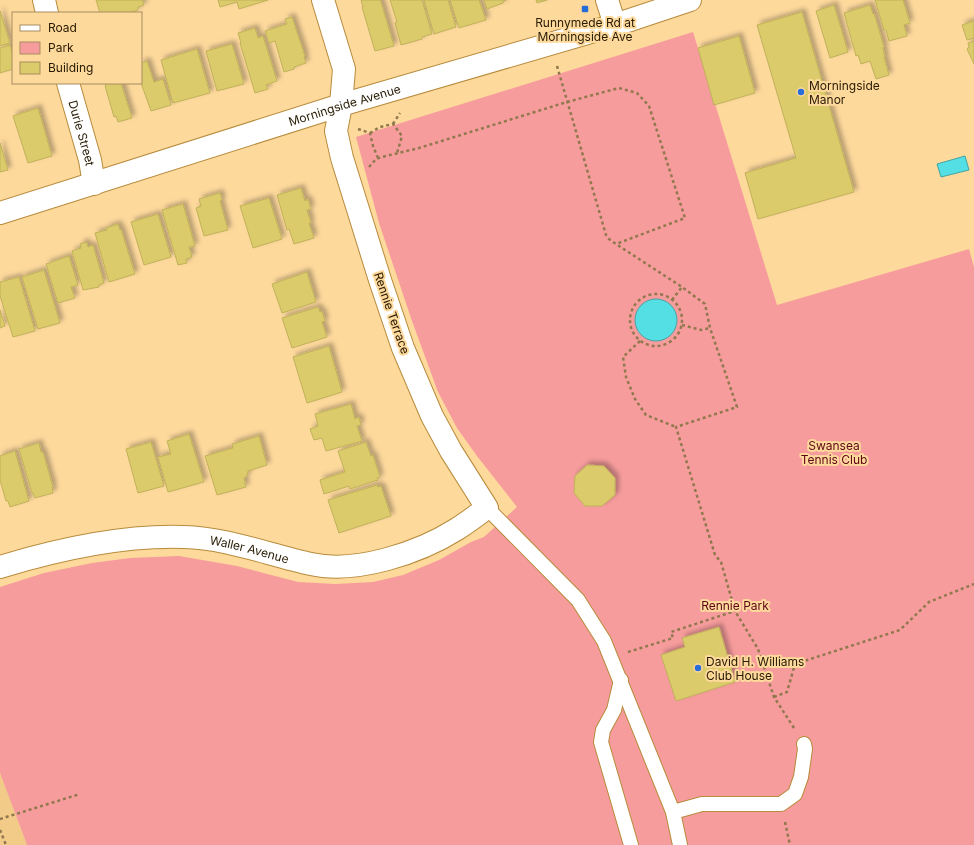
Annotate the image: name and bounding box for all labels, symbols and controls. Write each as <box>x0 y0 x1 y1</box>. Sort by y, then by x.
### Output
marker: Runnymede Rd at Morningside Ave <box>580 4 590 14</box>
legend <box>12 12 142 84</box>
place label: Runnymede Rd at Morningside Ave <box>535 15 635 44</box>
text: Road <box>48 20 77 35</box>
text: Park <box>48 40 74 55</box>
text: Building <box>48 60 93 75</box>
place label: Morningside Manor <box>809 78 880 107</box>
street label: Morningside Avenue <box>286 81 402 129</box>
marker: Morningside Manor <box>796 87 806 97</box>
street label: Durie Street <box>66 98 98 167</box>
street label: Rennie Terrace <box>371 270 413 356</box>
park label: Swansea Tennis Club <box>801 438 867 467</box>
street label: Waller Avenue <box>209 532 291 566</box>
park label: Rennie Park <box>701 598 769 613</box>
place label: David H. Williams Club House <box>706 654 804 683</box>
marker: David H. Williams Club House <box>693 663 703 673</box>

